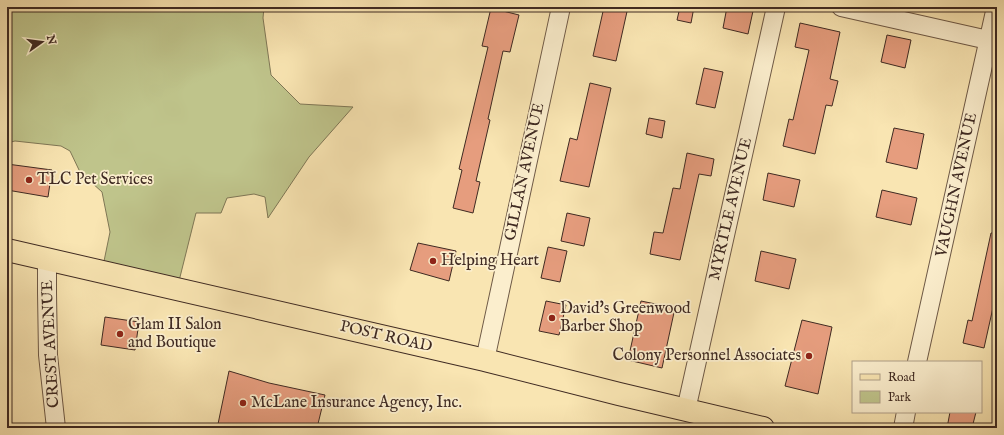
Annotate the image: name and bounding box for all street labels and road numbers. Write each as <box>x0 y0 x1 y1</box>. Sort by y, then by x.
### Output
street label: GILLAN AVENUE <box>501 101 549 243</box>
street label: VAUGHN AVENUE <box>932 111 982 260</box>
street label: MYRTLE AVENUE <box>705 136 757 282</box>
street label: CREST AVENUE <box>38 280 64 408</box>
street label: POST ROAD <box>338 317 434 357</box>

